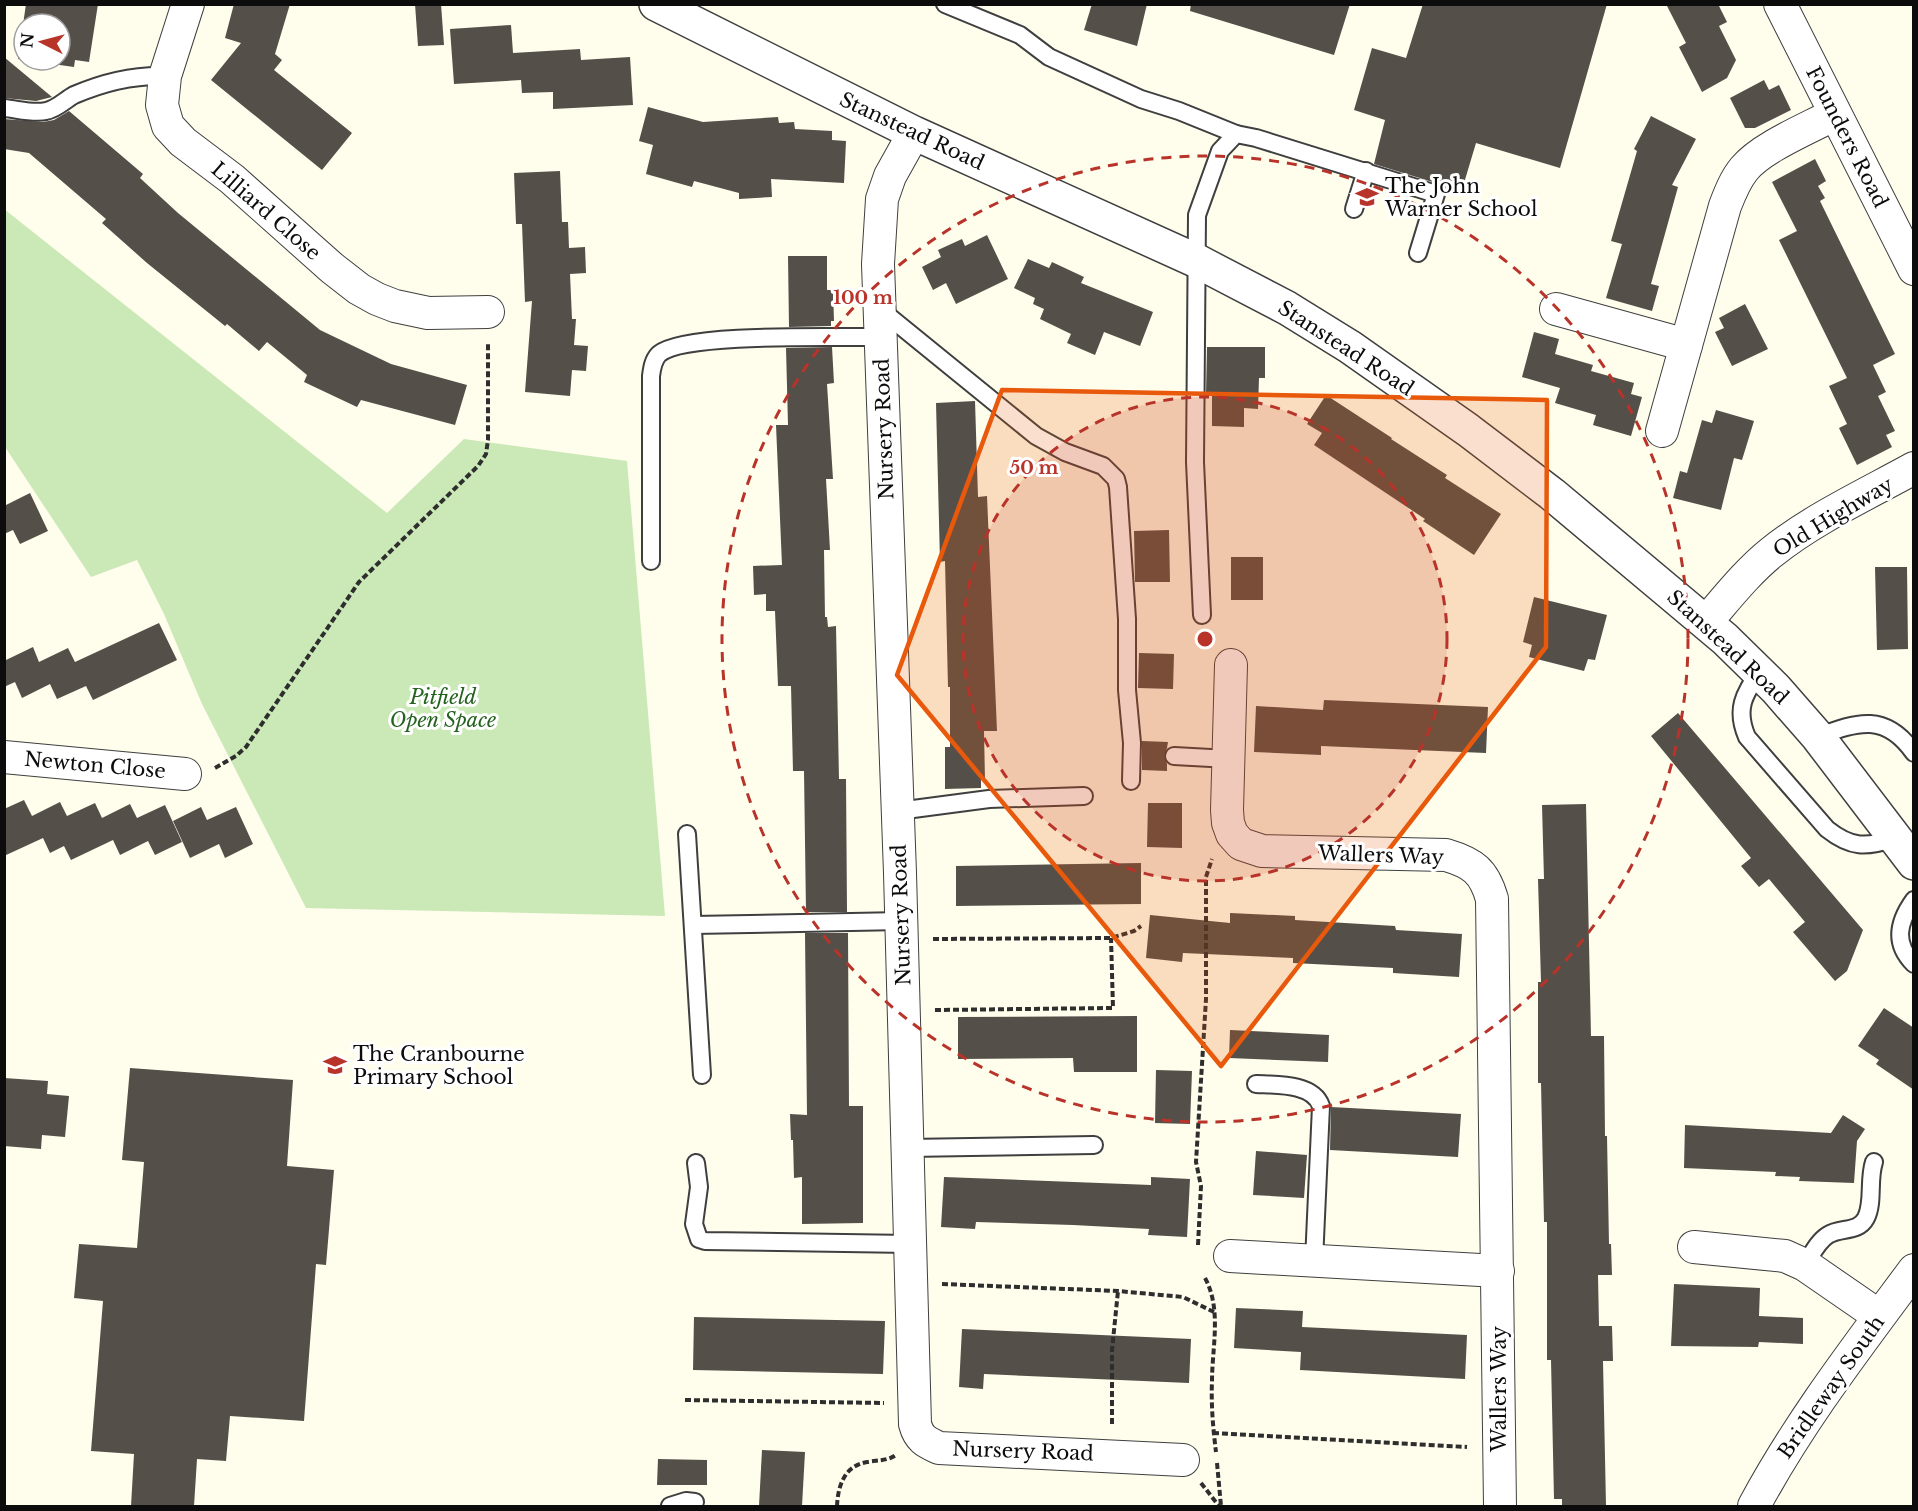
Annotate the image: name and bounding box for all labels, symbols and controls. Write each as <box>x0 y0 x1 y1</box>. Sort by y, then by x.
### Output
north arrow <box>12 12 72 72</box>
text: N <box>16 32 38 49</box>
street label: Founders Road <box>1801 62 1893 212</box>
street label: Stanstead Road <box>836 87 988 175</box>
street label: Lilliard Close <box>206 157 326 265</box>
place label: The John Warner School <box>1384 174 1537 221</box>
school or university icon: The John Warner School <box>1354 184 1380 210</box>
text: 100 m <box>833 287 893 309</box>
street label: Stanstead Road <box>1274 295 1418 401</box>
street label: Nursery Road <box>870 358 898 500</box>
text: 50 m <box>1010 457 1059 479</box>
street label: Old Highway <box>1769 472 1897 562</box>
street label: Stanstead Road <box>1662 585 1794 709</box>
centre of rings <box>1195 629 1215 649</box>
park label: Pitfield Open Space <box>390 685 496 732</box>
street label: Newton Close <box>23 747 167 783</box>
street label: Wallers Way <box>1317 841 1445 869</box>
street label: Nursery Road <box>887 844 915 986</box>
place label: The Cranbourne Primary School <box>353 1042 525 1089</box>
school or university icon: The Cranbourne Primary School <box>322 1052 348 1078</box>
street label: Bridleway South <box>1773 1311 1889 1463</box>
street label: Wallers Way <box>1487 1326 1511 1453</box>
street label: Nursery Road <box>952 1437 1094 1465</box>

